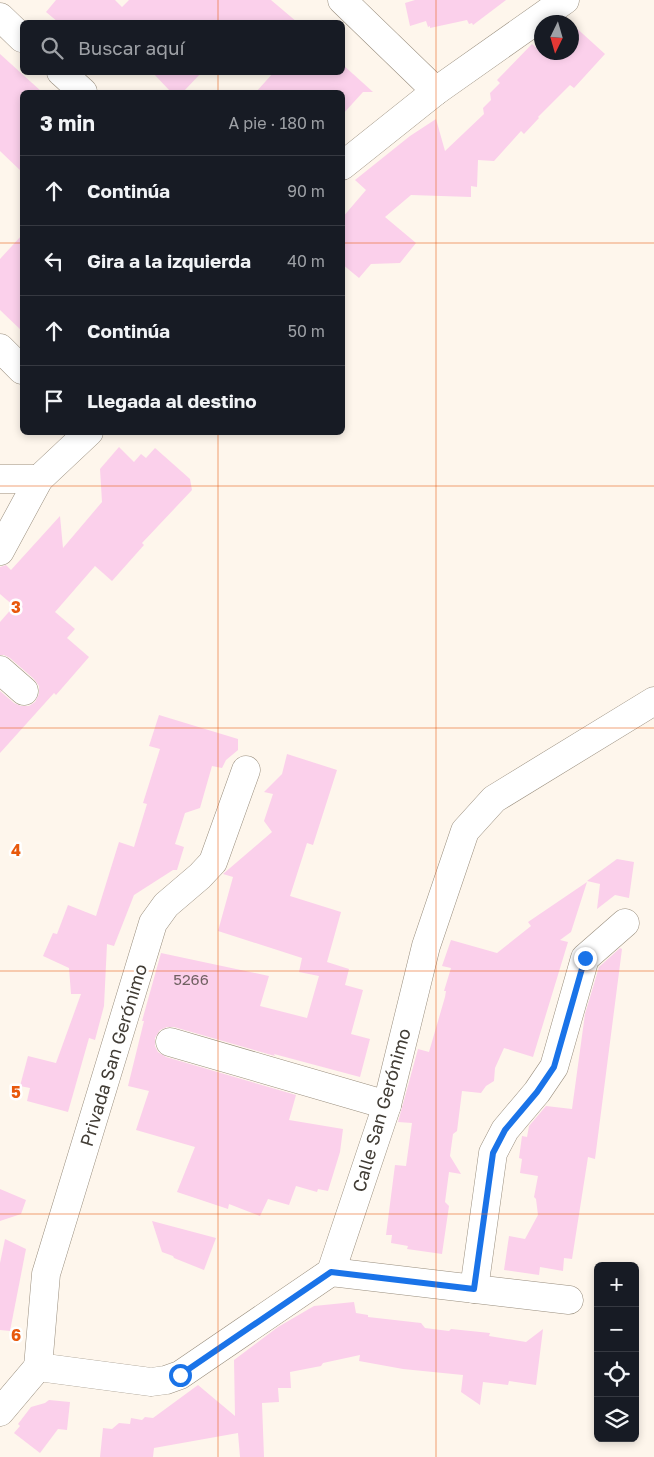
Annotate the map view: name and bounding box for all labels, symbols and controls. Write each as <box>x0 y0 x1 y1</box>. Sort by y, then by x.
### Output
north arrow <box>534 15 579 60</box>
search box <box>20 20 345 75</box>
icon: search <box>38 34 66 62</box>
text: Buscar aquí <box>78 36 185 59</box>
text: 3 min <box>40 110 95 136</box>
text: A pie · 180 m <box>228 113 325 133</box>
icon: ahead <box>40 177 68 205</box>
text: Continúa <box>87 179 170 202</box>
text: 90 m <box>287 181 325 201</box>
icon: left <box>40 247 68 275</box>
text: Gira a la izquierda <box>87 249 251 272</box>
text: 40 m <box>287 251 325 271</box>
icon: ahead <box>40 317 68 345</box>
text: Continúa <box>87 319 170 342</box>
text: 50 m <box>288 321 325 341</box>
icon: arrive <box>40 387 68 415</box>
text: Llegada al destino <box>87 389 257 412</box>
text: 3 <box>11 597 21 617</box>
text: 4 <box>11 840 21 860</box>
route end <box>574 947 597 970</box>
street label: Privada San Gerónimo <box>75 961 151 1149</box>
house number: 5266 <box>173 970 209 988</box>
street label: Calle San Gerónimo <box>347 1026 415 1194</box>
text: 5 <box>11 1082 21 1102</box>
map controls <box>594 1262 639 1442</box>
button: + <box>594 1262 639 1307</box>
button: − <box>594 1307 639 1352</box>
text: 6 <box>11 1325 21 1345</box>
button: locate <box>594 1352 639 1397</box>
route start <box>169 1364 192 1387</box>
button: layers <box>594 1397 639 1442</box>

